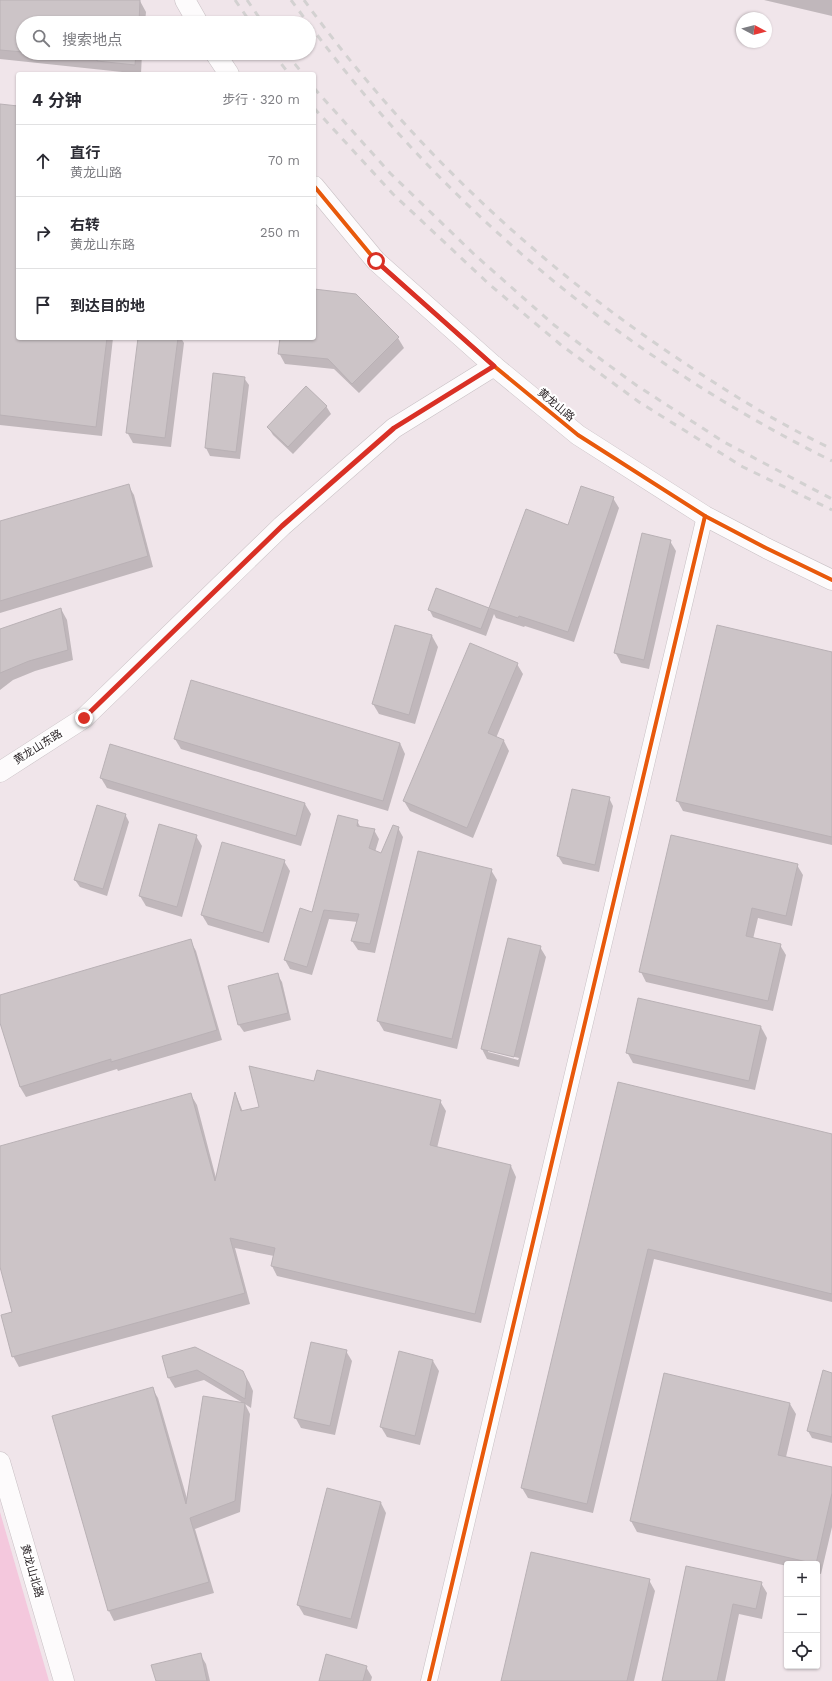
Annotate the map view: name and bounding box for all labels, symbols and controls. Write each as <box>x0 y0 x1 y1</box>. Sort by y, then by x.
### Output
north arrow <box>736 12 772 48</box>
search box <box>16 16 316 60</box>
icon: search <box>30 27 52 49</box>
text: 搜索地点 <box>62 31 122 49</box>
text: 4 分钟 <box>32 90 82 110</box>
text: 步行 · 320 m <box>222 92 300 107</box>
text: 直行 <box>70 144 100 162</box>
icon: ahead <box>32 150 54 172</box>
text: 70 m <box>268 153 300 168</box>
text: 黄龙山路 <box>70 165 122 180</box>
text: 右转 <box>70 216 100 234</box>
icon: right <box>32 222 54 244</box>
text: 250 m <box>260 225 300 240</box>
text: 黄龙山东路 <box>70 237 135 252</box>
route start <box>367 252 385 270</box>
icon: arrive <box>32 294 54 316</box>
text: 到达目的地 <box>70 297 145 315</box>
street label: 黄龙山路 <box>535 386 577 424</box>
route end <box>75 709 93 727</box>
street label: 黄龙山东路 <box>11 727 65 767</box>
street label: 黄龙山北路 <box>18 1543 46 1599</box>
map controls <box>784 1561 820 1669</box>
button: + <box>784 1561 820 1597</box>
button: − <box>784 1597 820 1633</box>
button: locate <box>784 1633 820 1669</box>

